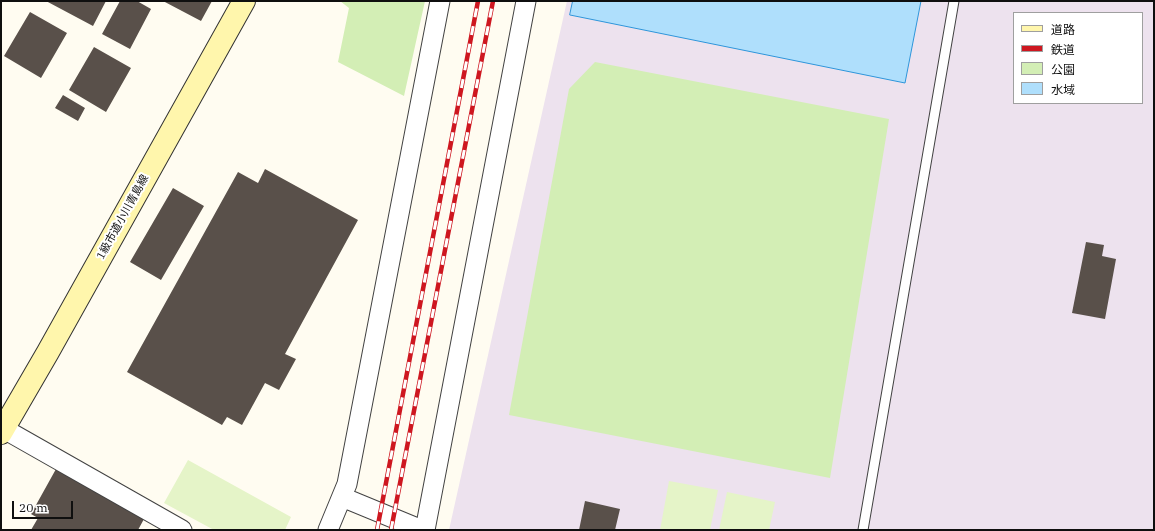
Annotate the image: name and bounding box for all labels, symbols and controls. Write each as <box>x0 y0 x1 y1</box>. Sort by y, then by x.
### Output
legend <box>1013 12 1143 104</box>
text: 道路 <box>1051 22 1075 37</box>
text: 鉄道 <box>1051 42 1075 57</box>
text: 公園 <box>1051 62 1075 77</box>
text: 水域 <box>1051 82 1075 97</box>
street label: 1級市道小川青島線 <box>94 172 152 262</box>
scale bar <box>14 493 75 519</box>
text: 20 m <box>19 500 48 515</box>

